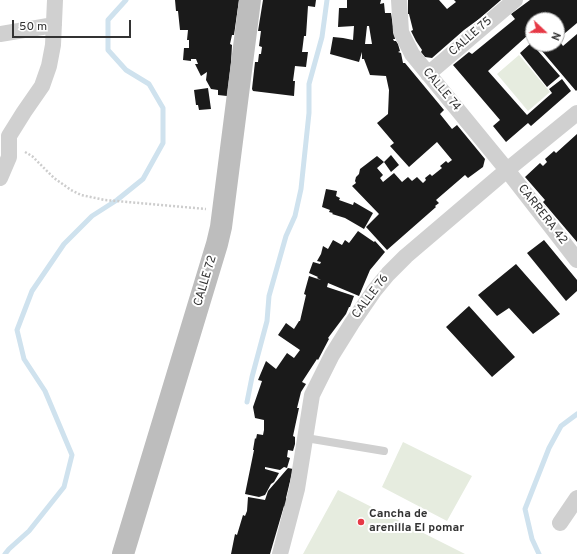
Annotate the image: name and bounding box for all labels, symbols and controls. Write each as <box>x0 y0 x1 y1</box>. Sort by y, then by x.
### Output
scale bar <box>14 12 133 38</box>
north arrow <box>525 12 565 52</box>
street label: CALLE 75 <box>446 14 496 60</box>
text: 50 m <box>19 19 47 35</box>
text: N <box>547 30 563 42</box>
street label: CALLE 74 <box>419 66 463 114</box>
street label: CARRERA 42 <box>514 182 570 248</box>
street label: CALLE 72 <box>191 254 221 308</box>
street label: CALLE 76 <box>350 272 392 322</box>
place label: Cancha de arenilla El pomar <box>369 508 464 536</box>
marker: Cancha de arenilla El pomar <box>356 517 366 527</box>

